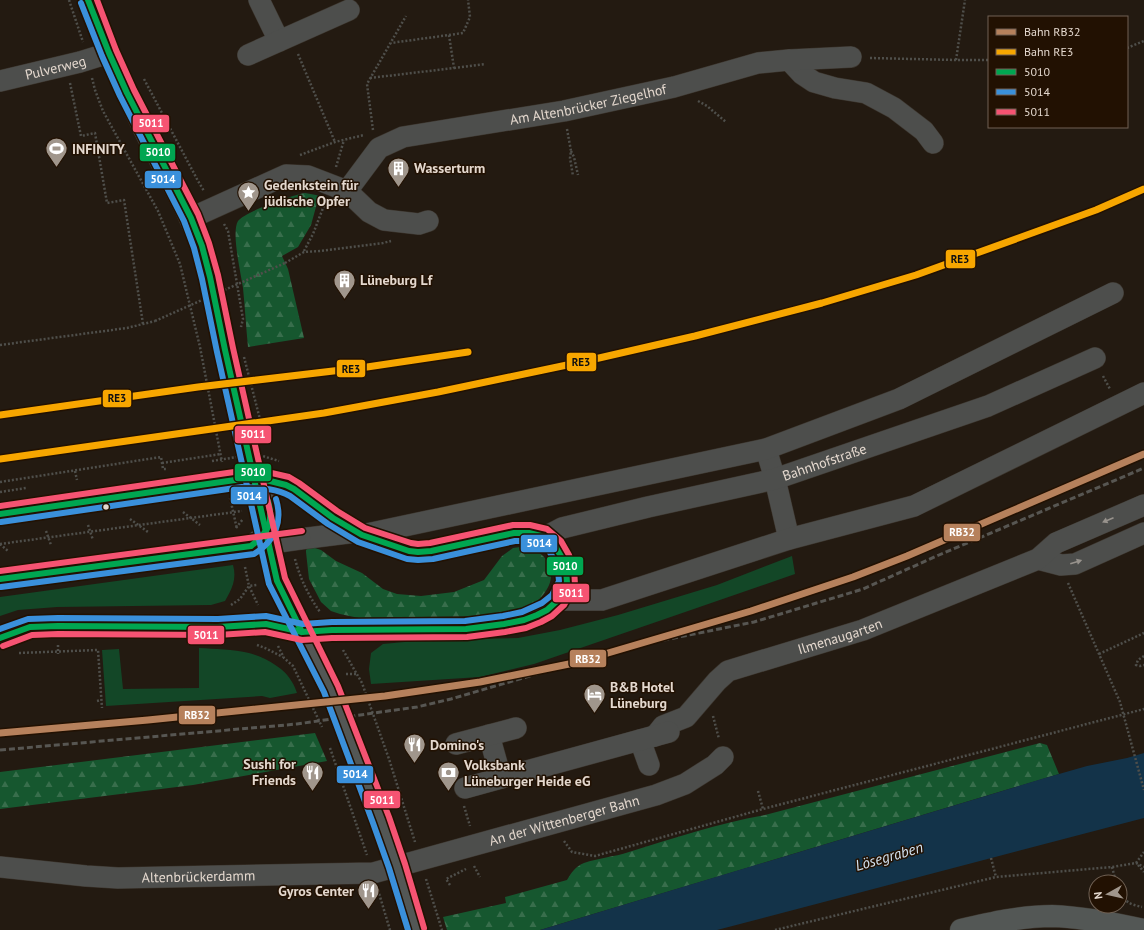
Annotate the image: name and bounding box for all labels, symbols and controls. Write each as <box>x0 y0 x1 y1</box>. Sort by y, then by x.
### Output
legend <box>988 16 1128 128</box>
text: Bahn RB32 <box>1024 24 1081 39</box>
text: Bahn RE3 <box>1024 44 1073 59</box>
street label: Pulverweg <box>23 52 88 84</box>
text: 5010 <box>1024 64 1051 79</box>
street label: Am Altenbrücker Ziegelhof <box>509 80 669 129</box>
text: 5014 <box>1024 84 1051 99</box>
text: 5011 <box>1024 104 1050 119</box>
line badge: 5011 <box>132 114 170 133</box>
text: 5011 <box>139 116 163 130</box>
sports icon: INFINITY <box>44 136 70 169</box>
place label: INFINITY <box>72 140 125 158</box>
line badge: 5010 <box>139 143 176 162</box>
text: 5010 <box>146 145 170 159</box>
building icon: Wasserturm <box>386 155 412 188</box>
place label: Wasserturm <box>414 159 485 177</box>
line badge: 5014 <box>144 170 182 189</box>
text: 5014 <box>151 172 176 186</box>
place label: Gedenkstein für jüdische Opfer <box>263 176 359 210</box>
place icon: Gedenkstein für jüdische Opfer <box>235 180 261 213</box>
line badge: RE3 <box>945 249 976 269</box>
text: RE3 <box>951 252 969 266</box>
building icon: Lüneburg Lf <box>332 267 358 300</box>
place label: Lüneburg Lf <box>360 271 434 289</box>
line badge: RE3 <box>566 352 597 372</box>
text: RE3 <box>572 355 590 369</box>
line badge: RE3 <box>336 359 366 378</box>
text: RE3 <box>342 362 360 376</box>
line badge: RE3 <box>102 389 132 408</box>
text: RE3 <box>108 391 126 405</box>
line badge: 5011 <box>234 425 272 444</box>
text: 5011 <box>241 427 265 441</box>
street label: Bahnhofstraße <box>780 439 869 485</box>
line badge: 5010 <box>234 463 272 482</box>
text: 5010 <box>241 465 265 479</box>
line badge: 5014 <box>230 486 268 505</box>
text: 5014 <box>237 489 262 503</box>
unlabelled marker <box>101 502 111 512</box>
one-way arrow <box>1102 517 1114 524</box>
line badge: RB32 <box>943 523 981 542</box>
text: RB32 <box>949 525 975 539</box>
line badge: 5014 <box>520 534 558 553</box>
text: 5014 <box>527 536 552 550</box>
line badge: 5010 <box>546 556 584 576</box>
text: 5010 <box>553 559 577 573</box>
one-way arrow <box>1070 559 1082 565</box>
line badge: 5011 <box>552 583 590 603</box>
text: 5011 <box>559 586 583 600</box>
street label: Ilmenaugarten <box>795 614 885 658</box>
line badge: 5011 <box>187 625 225 645</box>
text: 5011 <box>194 628 218 642</box>
line badge: RB32 <box>569 649 607 668</box>
text: RB32 <box>575 652 601 666</box>
place label: B&B Hotel Lüneburg <box>610 678 675 712</box>
hotel icon: B&B Hotel Lüneburg <box>582 682 608 715</box>
line badge: RB32 <box>178 705 216 725</box>
text: RB32 <box>184 708 210 722</box>
restaurant icon: Domino's <box>401 732 427 765</box>
place label: Domino's <box>430 736 484 754</box>
place label: Sushi for Friends <box>243 755 296 789</box>
place label: Volksbank Lüneburger Heide eG <box>463 756 590 790</box>
restaurant icon: Sushi for Friends <box>299 759 325 792</box>
bank icon: Volksbank Lüneburger Heide eG <box>435 760 461 793</box>
line badge: 5014 <box>336 765 374 784</box>
text: 5014 <box>343 767 368 781</box>
line badge: 5011 <box>363 790 401 809</box>
street label: An der Wittenberger Bahn <box>487 791 641 850</box>
text: 5011 <box>370 793 394 807</box>
water label: Lösegraben <box>853 837 925 875</box>
street label: Altenbrückerdamm <box>141 866 255 887</box>
north arrow <box>1088 874 1128 914</box>
restaurant icon: Gyros Center <box>356 878 382 911</box>
place label: Gyros Center <box>278 882 354 900</box>
text: N <box>1091 891 1106 900</box>

